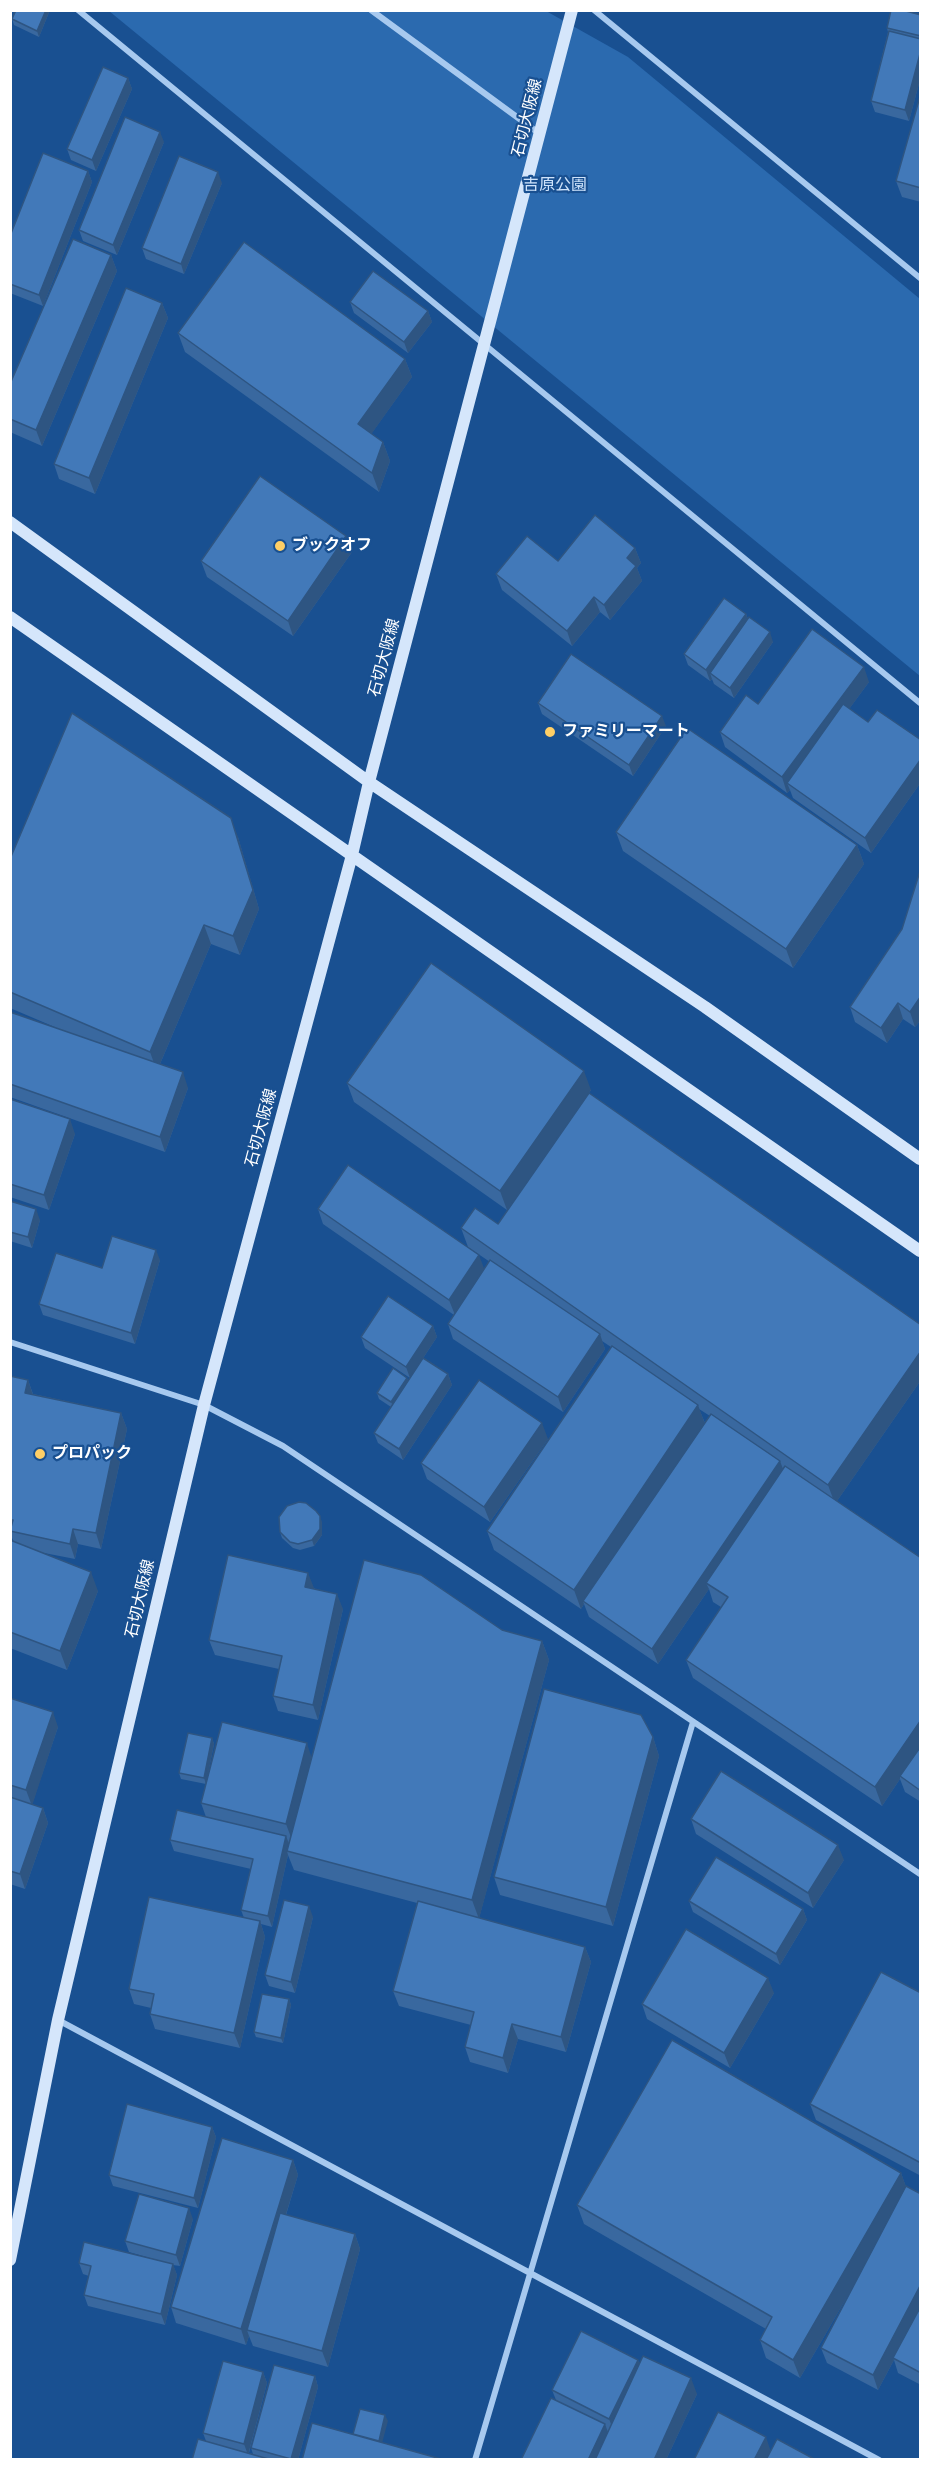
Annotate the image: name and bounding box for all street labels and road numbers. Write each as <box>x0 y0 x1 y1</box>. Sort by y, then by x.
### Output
street label: 石切大阪線 <box>509 77 547 159</box>
street label: 石切大阪線 <box>365 617 405 699</box>
street label: 石切大阪線 <box>242 1087 282 1169</box>
street label: 石切大阪線 <box>123 1558 159 1640</box>

